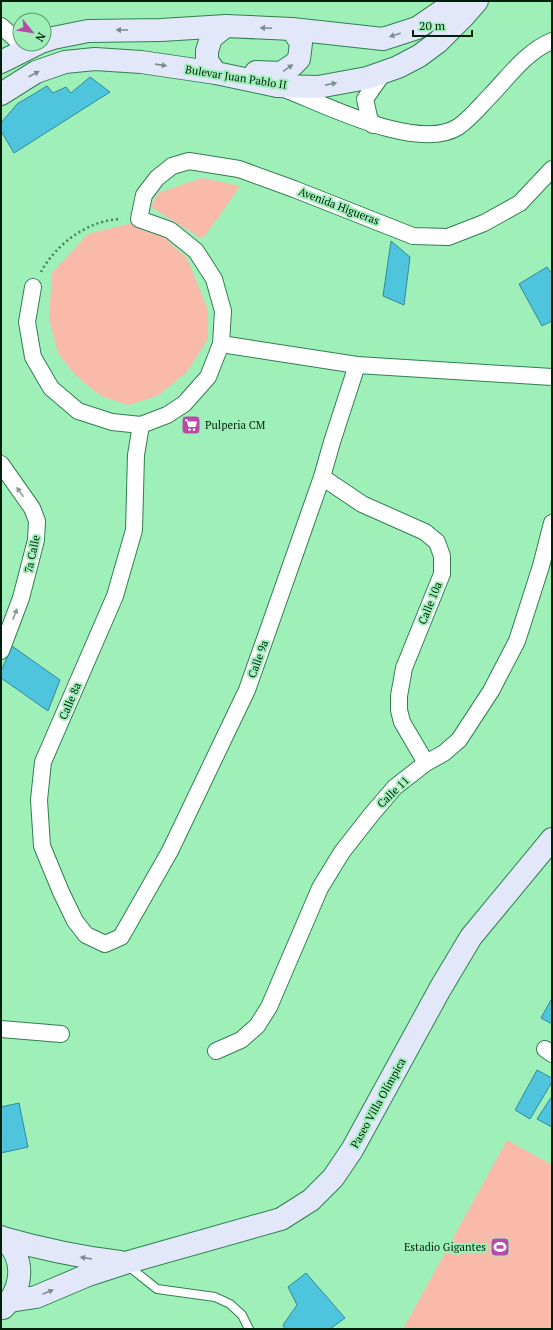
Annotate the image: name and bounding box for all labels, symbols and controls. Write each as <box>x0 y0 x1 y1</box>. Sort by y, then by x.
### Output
north arrow <box>12 12 52 52</box>
scale bar <box>413 12 472 38</box>
text: 20 m <box>419 18 446 33</box>
one-way arrow <box>260 24 272 31</box>
one-way arrow <box>115 27 128 33</box>
text: N <box>32 30 49 45</box>
one-way arrow <box>389 32 401 38</box>
one-way arrow <box>155 62 168 68</box>
street label: Bulevar Juan Pablo II <box>184 62 288 92</box>
one-way arrow <box>283 64 294 72</box>
one-way arrow <box>28 70 40 77</box>
one-way arrow <box>325 81 337 87</box>
street label: Avenida Higueras <box>297 184 382 228</box>
supermarket icon: Pulperia CM <box>180 414 202 436</box>
place label: Pulperia CM <box>205 418 266 432</box>
one-way arrow <box>16 487 24 497</box>
street label: 7a Calle <box>21 533 43 574</box>
street label: Calle 10a <box>415 579 445 626</box>
one-way arrow <box>13 608 19 620</box>
street label: Calle 9a <box>245 638 271 680</box>
street label: Calle 8a <box>56 680 84 722</box>
street label: Calle 11 <box>374 773 412 811</box>
street label: Paseo Villa Olímpica <box>347 1055 409 1151</box>
sports icon: Estadio Gigantes <box>489 1236 511 1258</box>
place label: Estadio Gigantes <box>404 1240 486 1254</box>
one-way arrow <box>80 1255 92 1261</box>
one-way arrow <box>42 1289 54 1295</box>

